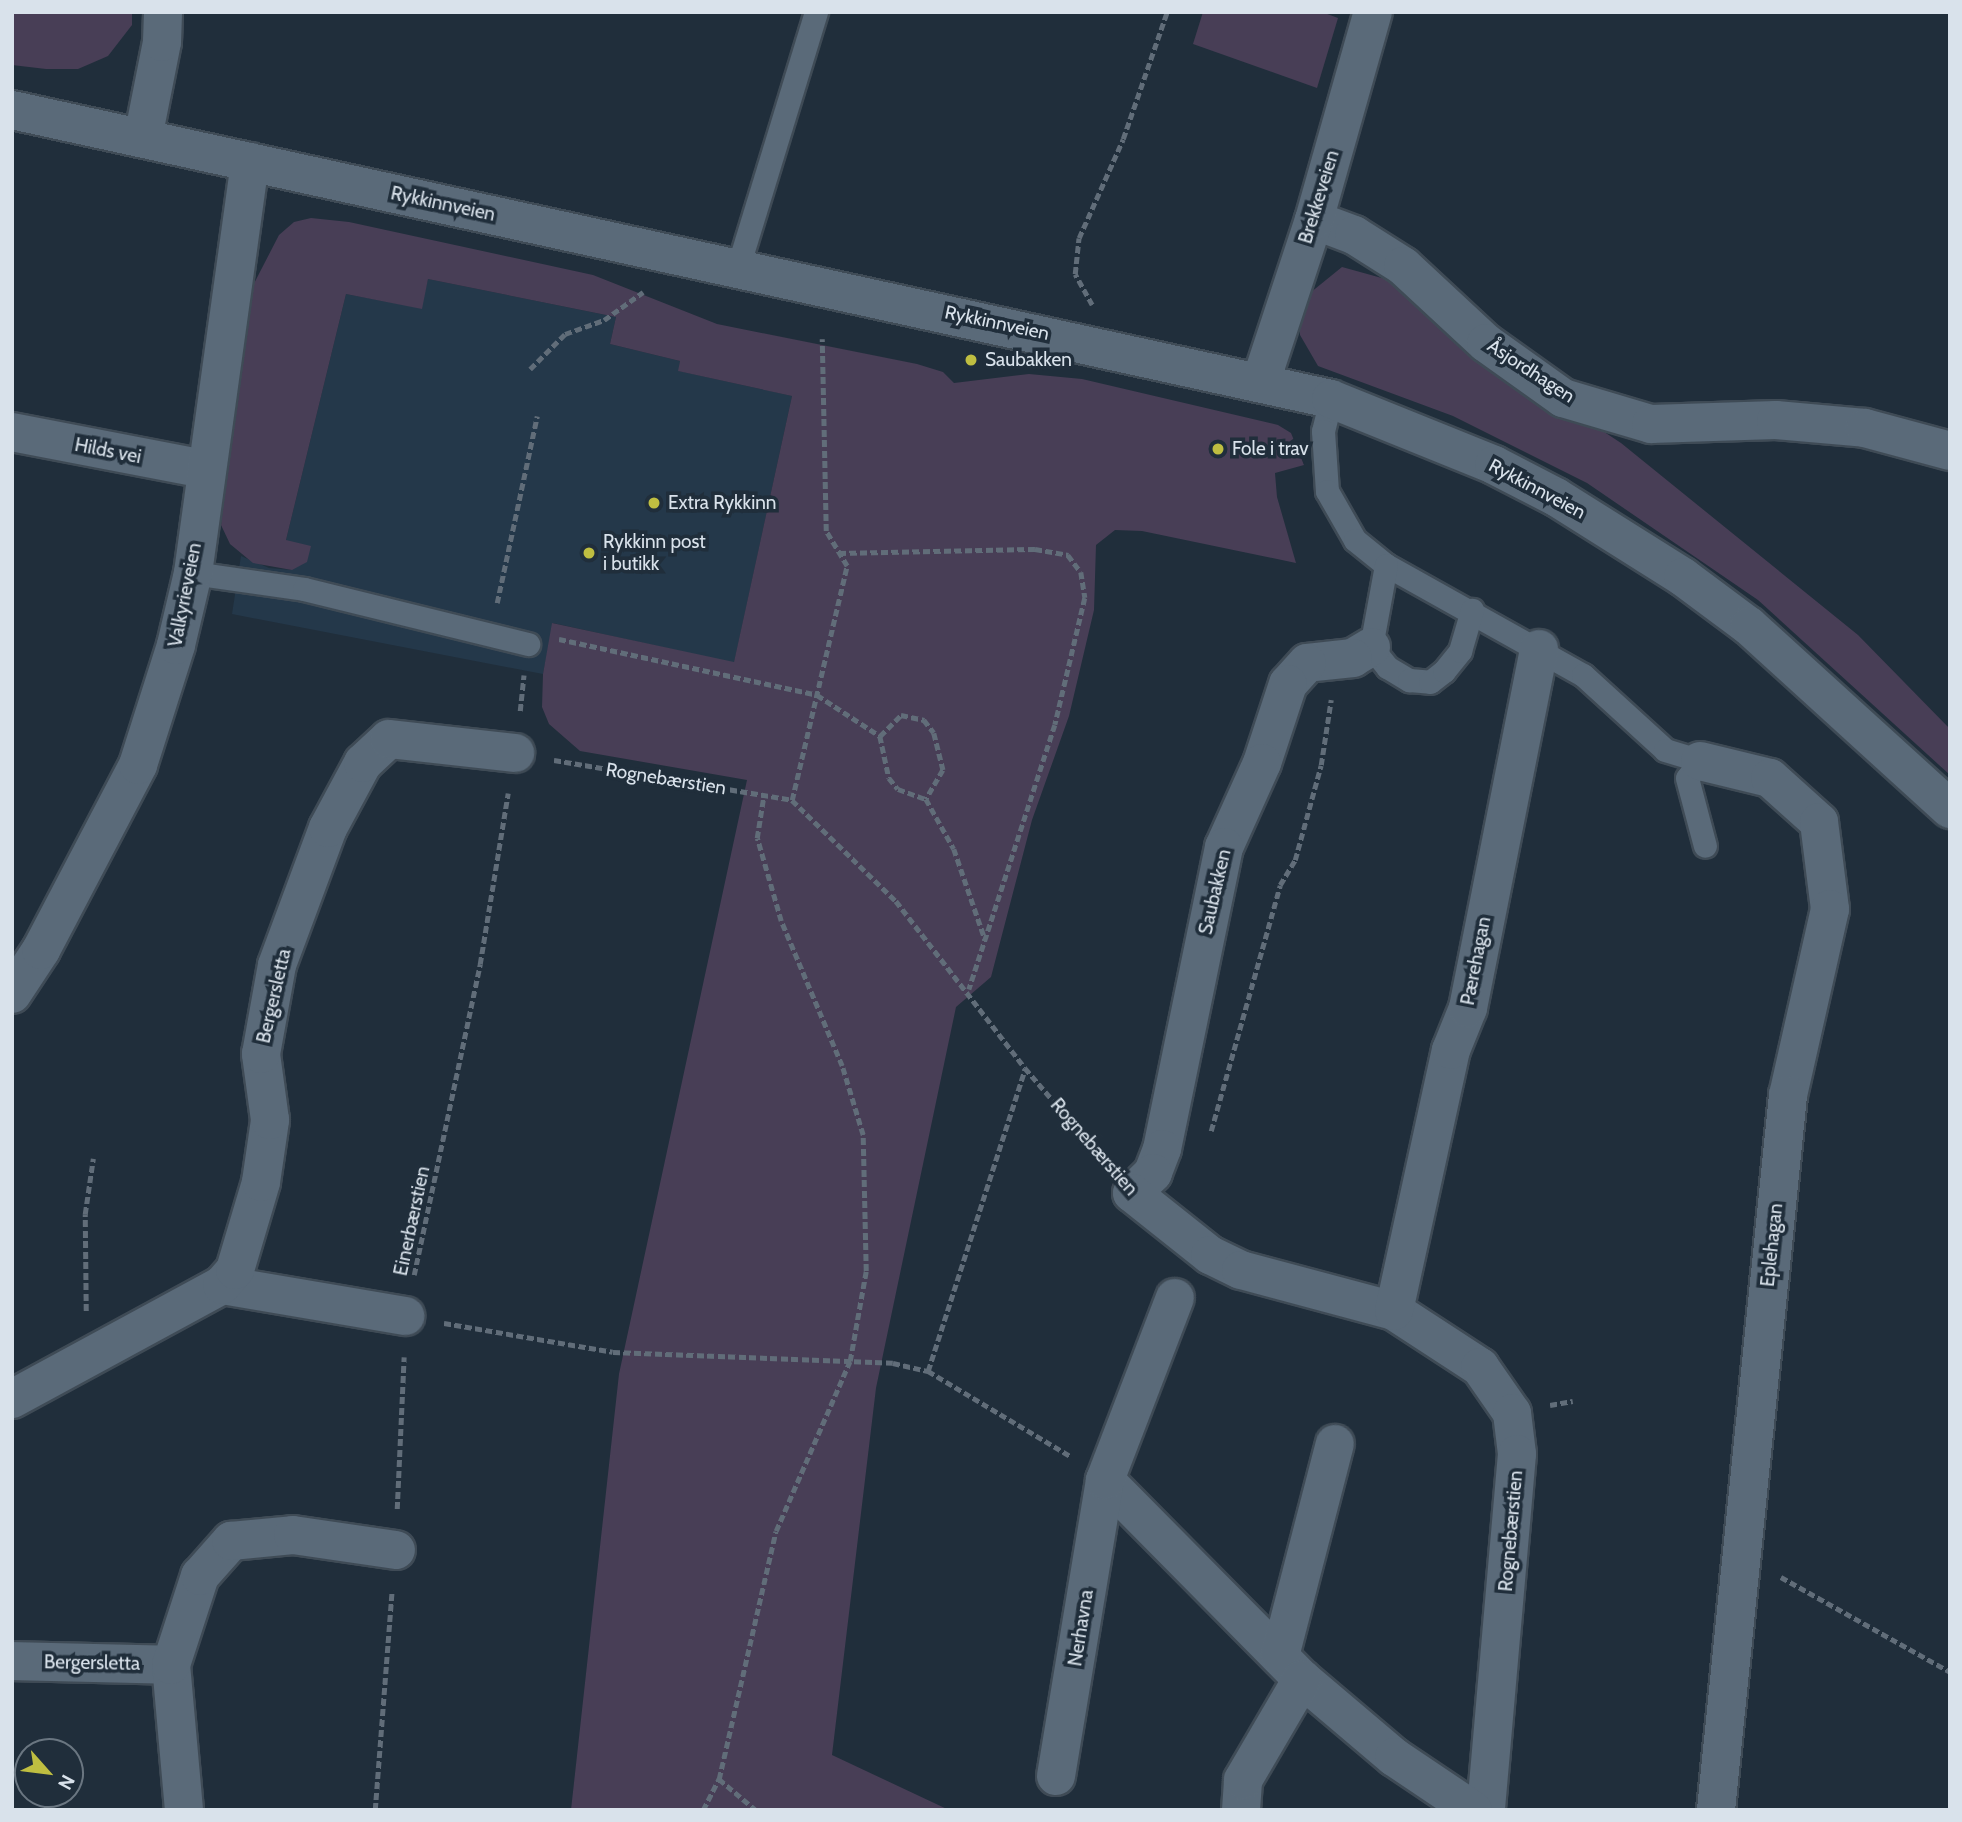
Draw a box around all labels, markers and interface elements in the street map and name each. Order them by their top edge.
street label: Brekkeveien [1294,148,1344,246]
street label: Rykkinnveien [389,182,497,226]
street label: Rykkinnveien [943,301,1051,345]
street label: Åsjordhagen [1483,334,1579,408]
place label: Saubakken [985,349,1072,371]
marker: Saubakken [963,352,979,368]
street label: Hilds vei [73,433,143,469]
place label: Fole i trav [1232,438,1309,460]
marker: Fole i trav [1210,441,1226,457]
street label: Rykkinnveien [1485,454,1589,524]
place label: Extra Rykkinn [668,492,776,514]
marker: Extra Rykkinn [646,495,662,511]
place label: Rykkinn post i butikk [603,531,706,575]
street label: Valkyrieveien [164,541,206,649]
marker: Rykkinn post i butikk [581,545,597,561]
street label: Rognebærstien [604,758,728,800]
street label: Saubakken [1194,847,1236,937]
street label: Pærehagan [1456,915,1496,1007]
street label: Bergersletta [252,947,296,1045]
street label: Rognebærstien [1046,1094,1142,1200]
street label: Einerbærstien [389,1164,435,1278]
street label: Eplehagan [1756,1202,1788,1288]
street label: Rognebærstien [1494,1470,1528,1592]
street label: Nerhavna [1064,1588,1098,1668]
street label: Bergersletta [44,1651,140,1675]
north arrow [14,1738,84,1808]
text: N [53,1771,80,1793]

